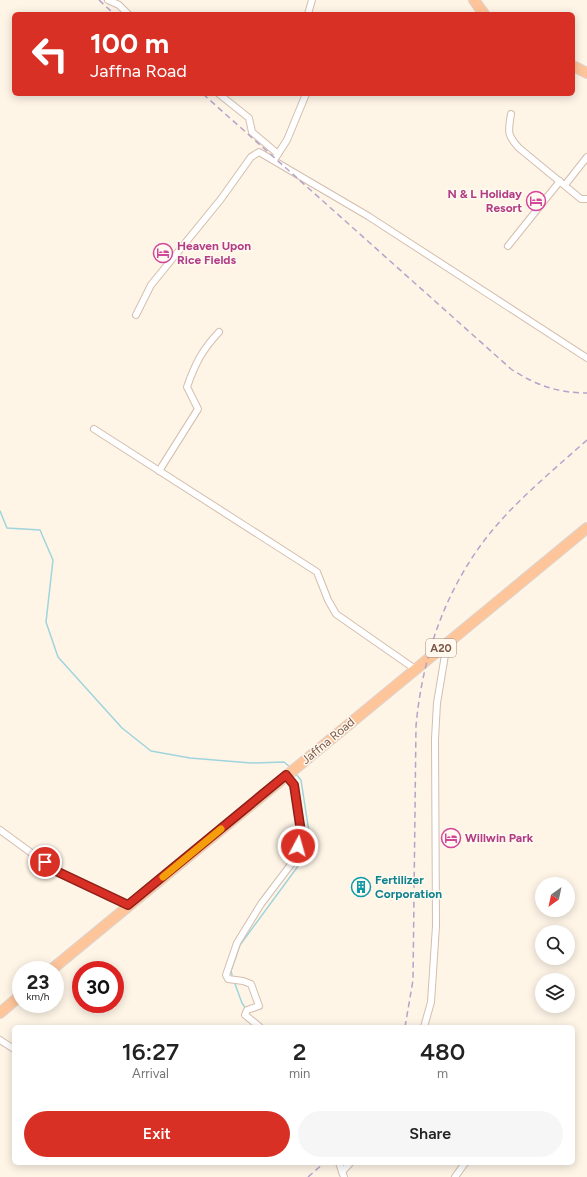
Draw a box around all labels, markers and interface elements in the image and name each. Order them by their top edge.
text: 100 m [90,26,169,60]
icon: left [24,28,76,80]
text: Jaffna Road [90,60,187,82]
place label: N & L Holiday Resort [448,187,522,215]
hotel icon: N & L Holiday Resort [525,190,547,212]
place label: Heaven Upon Rice Fields [177,239,251,267]
hotel icon: Heaven Upon Rice Fields [152,242,174,264]
road number: A20 [426,639,456,657]
street label: Jaffna Road [299,715,357,767]
position arrow [277,825,319,867]
hotel icon: Willwin Park [440,827,462,849]
place label: Willwin Park [465,831,534,845]
pin [28,845,62,879]
icon: arrive [34,851,56,873]
place label: Fertilizer Corporation [375,873,442,901]
building icon: Fertilizer Corporation [350,876,372,898]
north arrow [535,877,575,917]
map controls [535,877,575,1013]
button: search [535,925,575,965]
speed limit sign: 30 [72,961,124,1013]
text: 23 [27,970,49,994]
button: layers [535,973,575,1013]
text: km/h [27,990,49,1003]
text: 16:27 [122,1037,179,1066]
text: 2 [293,1037,306,1066]
text: 480 [420,1037,465,1066]
text: Arrival [132,1066,169,1081]
text: min [289,1066,310,1081]
text: m [437,1066,448,1081]
button: Exit [24,1111,290,1157]
button: Share [298,1111,563,1157]

